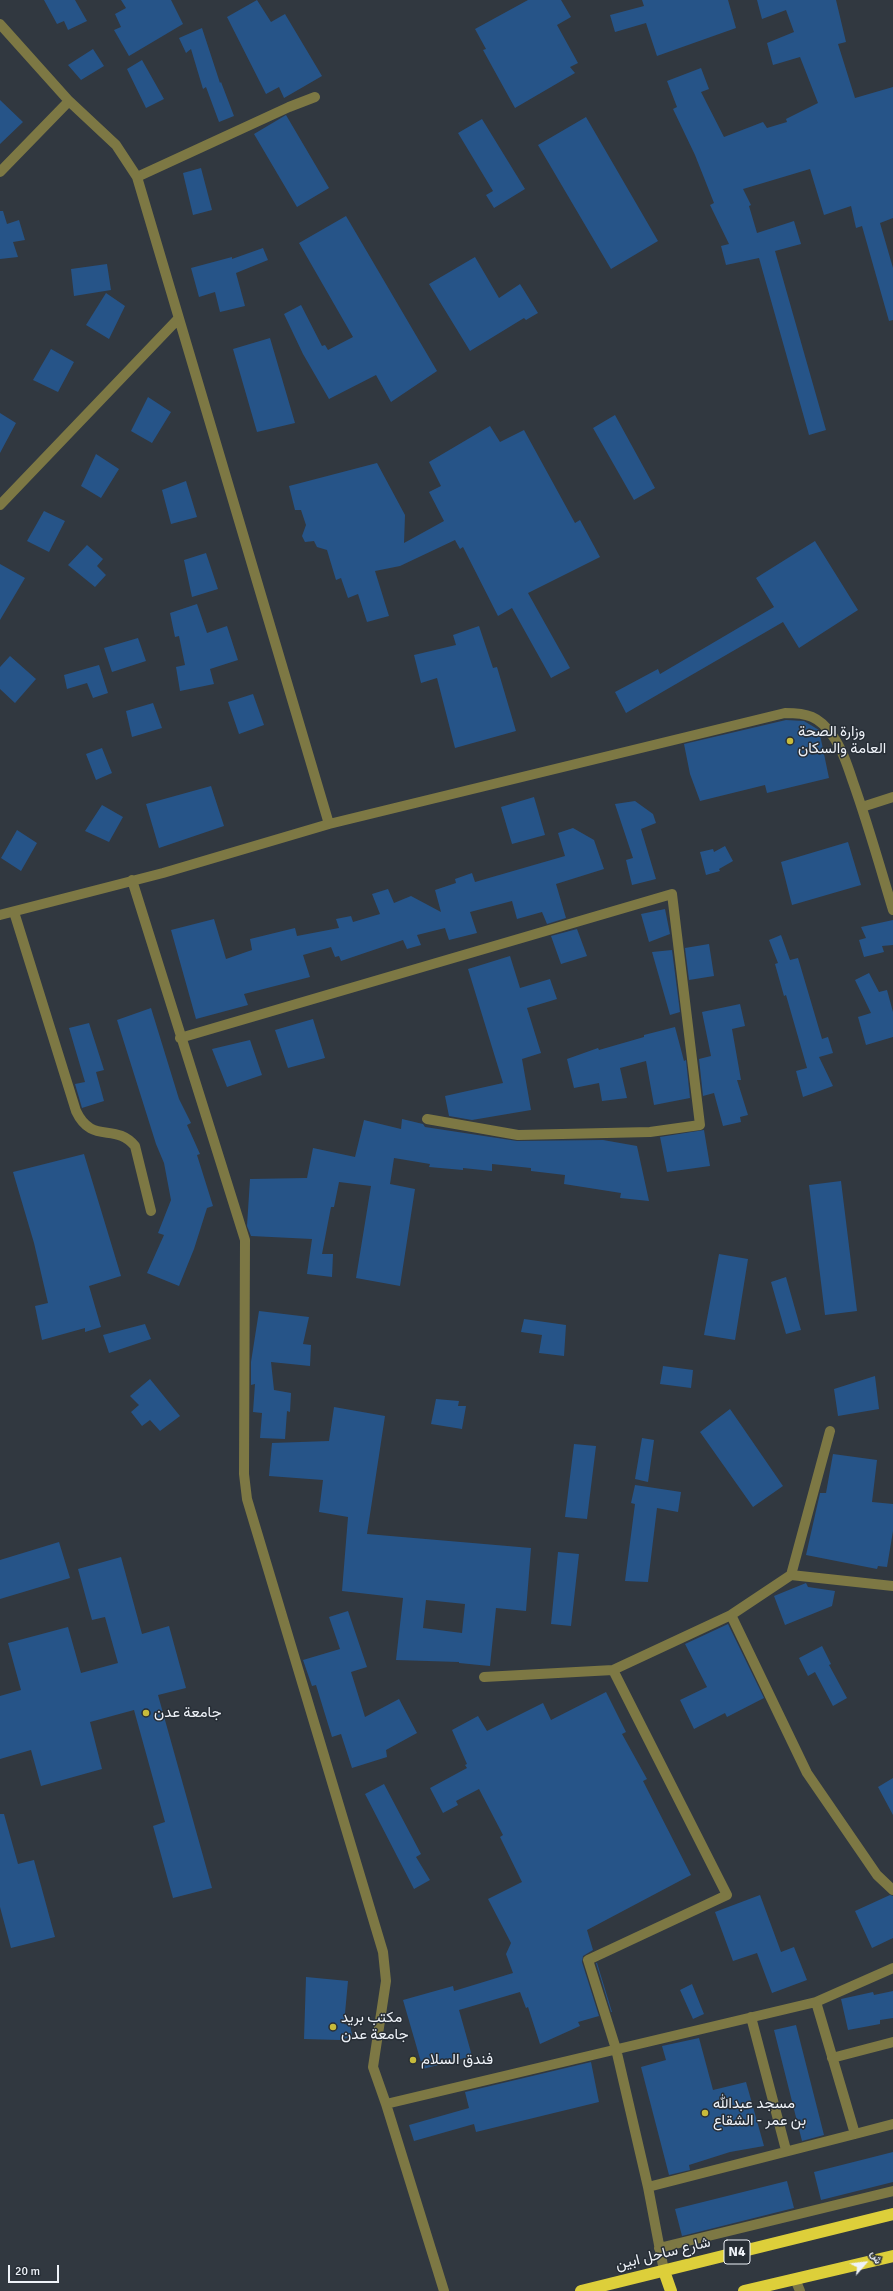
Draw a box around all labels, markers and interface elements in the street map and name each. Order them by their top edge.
place label: وزارة الصحة العامة والسكان [798,723,886,758]
marker: وزارة الصحة العامة والسكان [785,736,795,746]
place label: جامعة عدن [154,1704,222,1722]
marker: جامعة عدن [141,1708,151,1718]
place label: مكتب بريد جامعة عدن [341,2009,409,2044]
marker: مكتب بريد جامعة عدن [328,2022,338,2032]
place label: فندق السلام [421,2051,493,2069]
marker: فندق السلام [408,2055,418,2065]
place label: مسجد عبدالله بن عمر - الشقاع [713,2095,806,2130]
marker: مسجد عبدالله بن عمر - الشقاع [700,2108,710,2118]
street label: شارع ساحل ابين [614,2233,712,2275]
road number: N4 [724,2240,750,2264]
north arrow [845,2243,885,2283]
text: ش [867,2248,885,2266]
scale bar [10,2257,61,2283]
text: 20 m [15,2264,40,2279]

